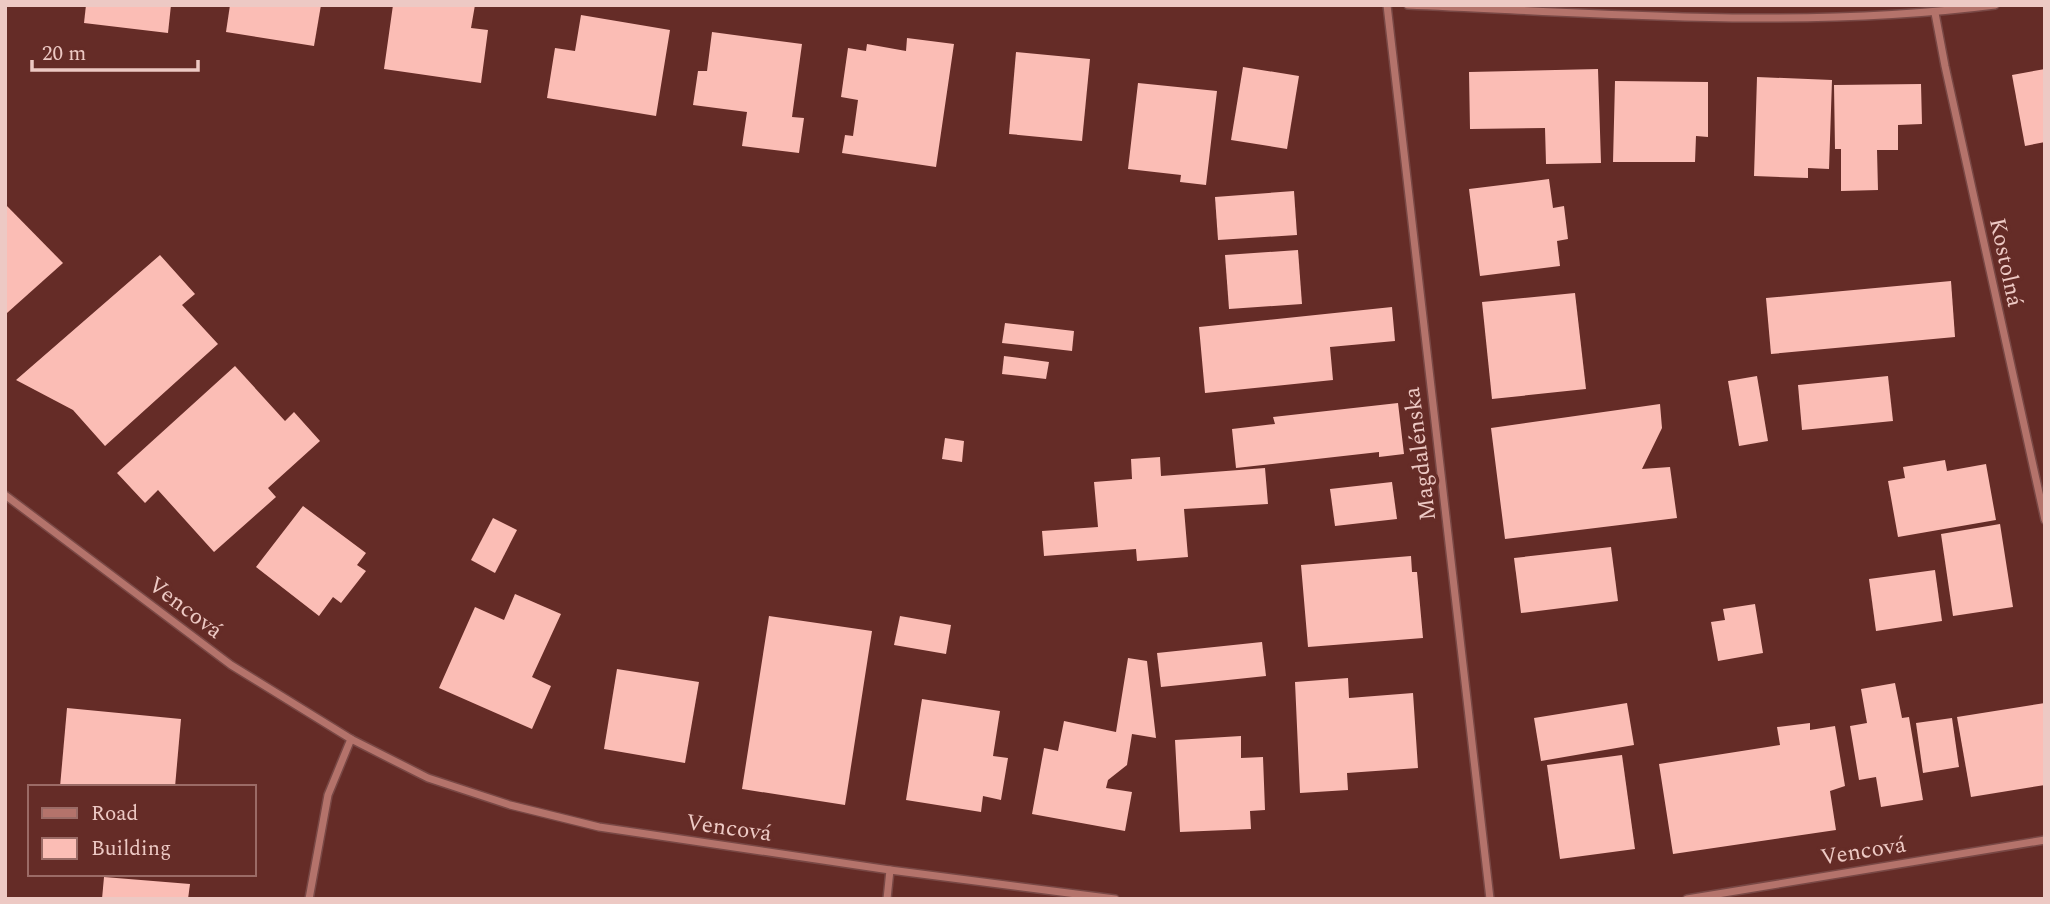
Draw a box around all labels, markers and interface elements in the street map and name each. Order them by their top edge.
scale bar [32,28,198,72]
text: 20 m [42,38,86,70]
street label: Kostolná [1979,215,2032,310]
street label: Magdalénska [1395,385,1446,523]
street label: Vencová [140,568,230,648]
legend [28,785,256,876]
text: Road [91,798,138,830]
street label: Vencová [684,805,774,852]
street label: Vencová [1818,827,1909,876]
text: Building [91,833,171,865]

